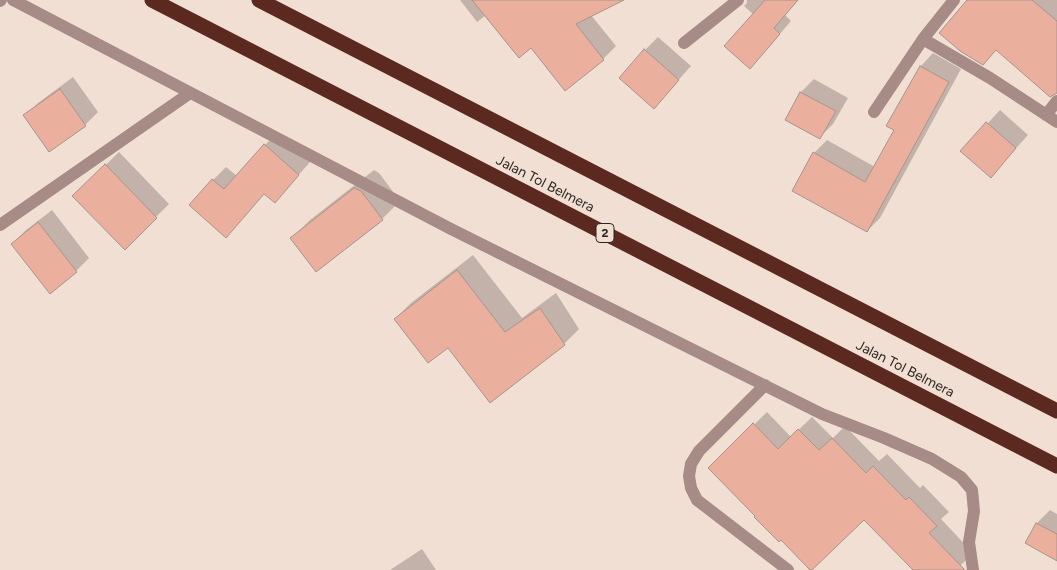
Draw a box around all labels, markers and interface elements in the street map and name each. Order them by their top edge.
street label: Jalan Tol Belmera [493,152,597,216]
road number: 2 [596,224,614,242]
street label: Jalan Tol Belmera [853,337,957,401]

